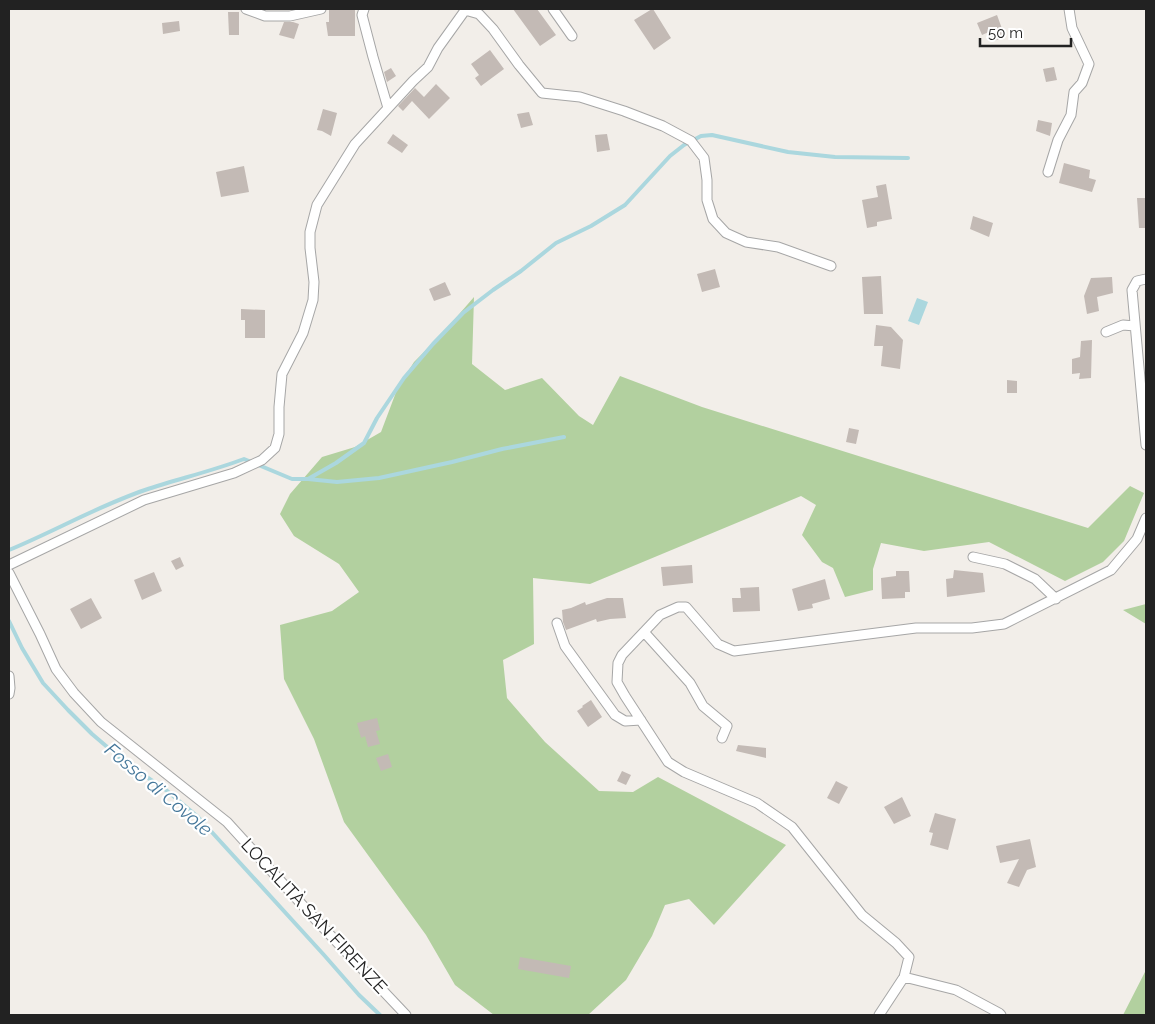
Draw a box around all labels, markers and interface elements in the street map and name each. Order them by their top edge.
scale bar [980,15,1071,47]
text: 50 m [988,24,1023,42]
water label: Fosso di Covole [101,738,217,840]
street label: LOCALITÀ SAN FIRENZE [237,833,392,997]

